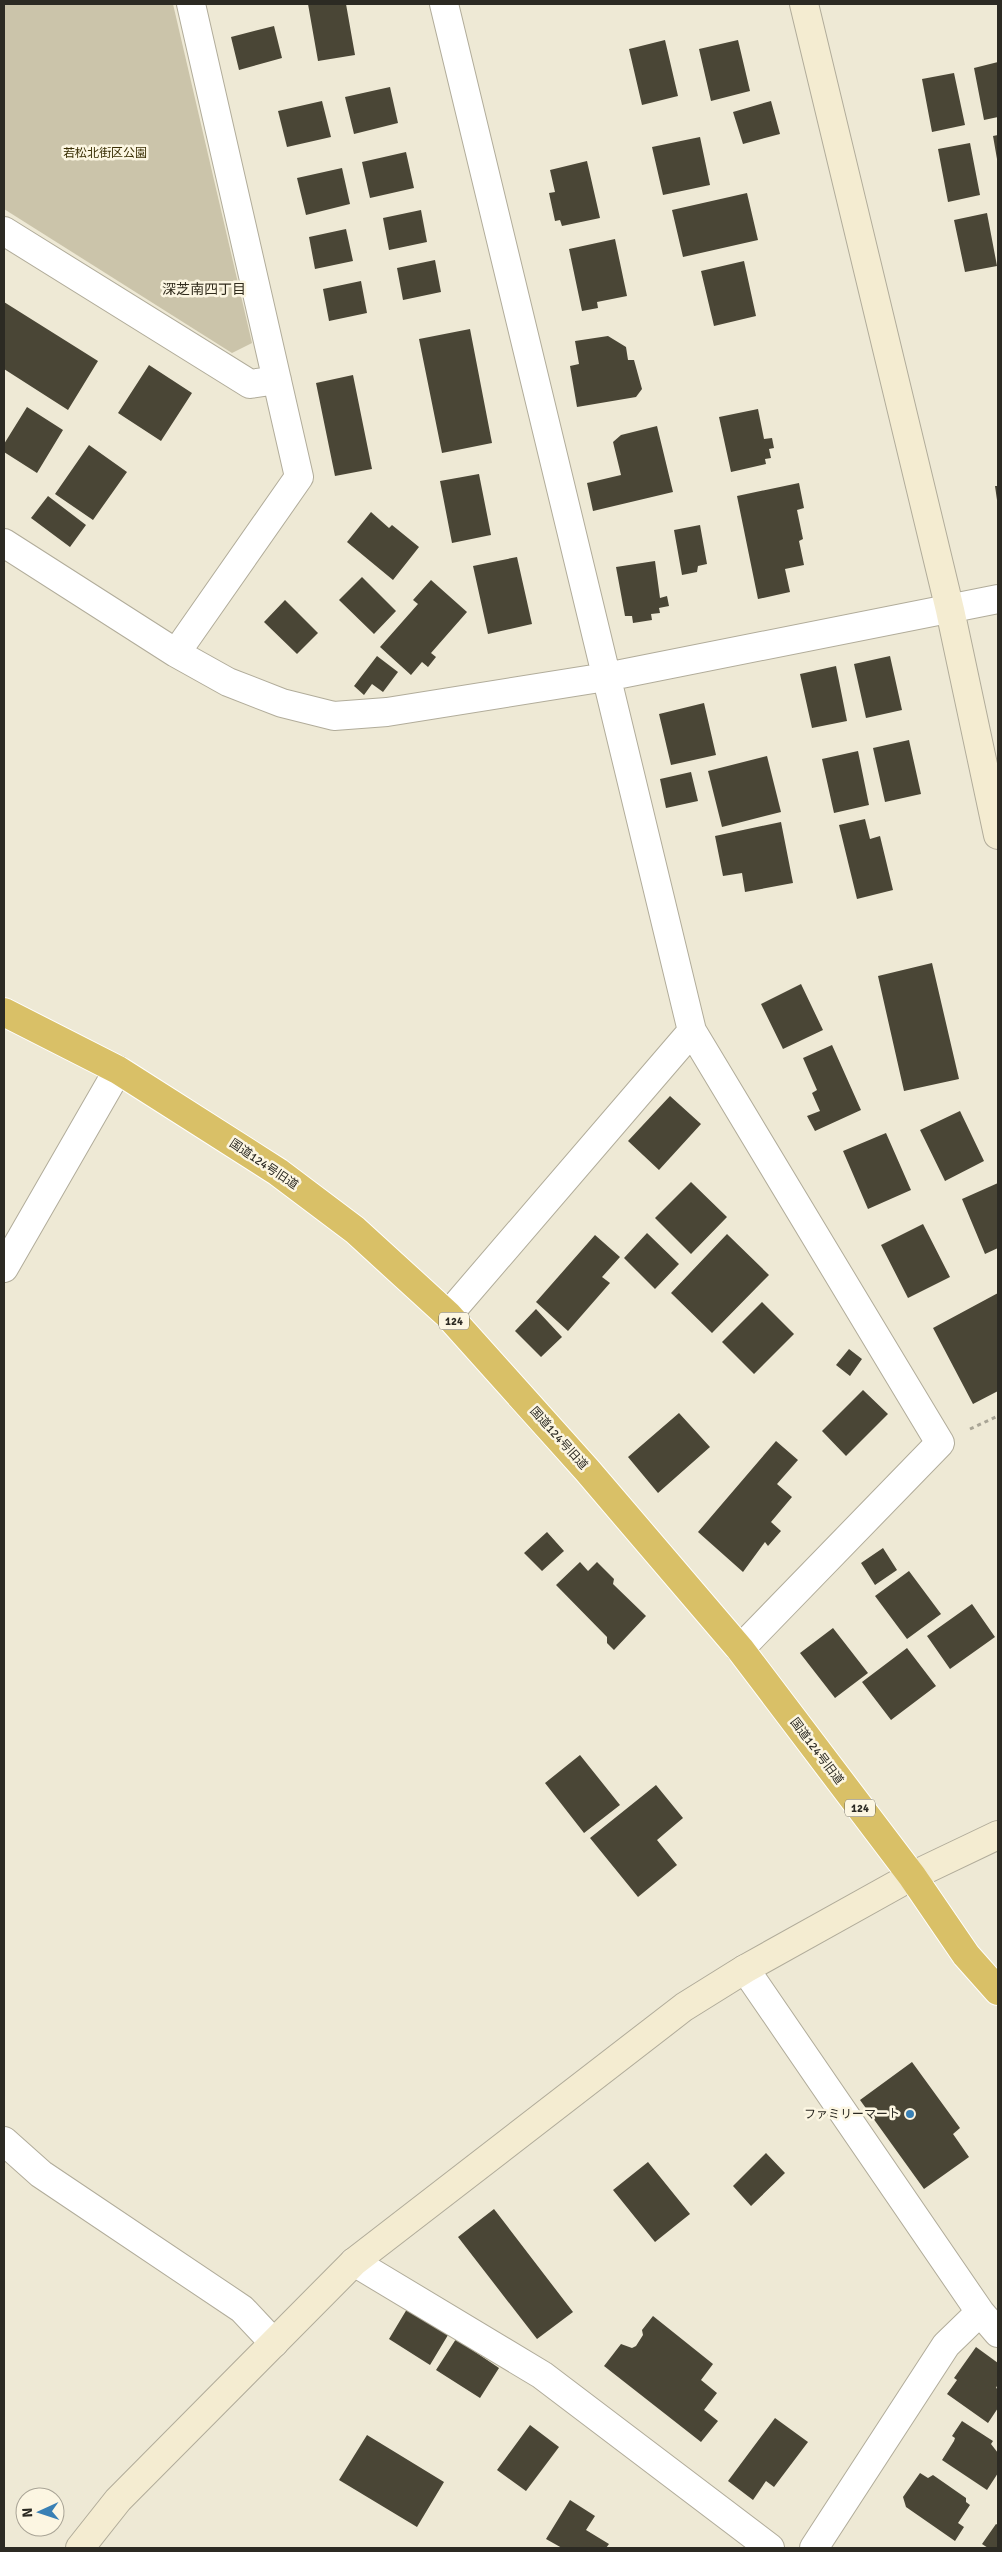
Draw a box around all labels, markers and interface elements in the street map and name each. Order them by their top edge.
park label: 若松北街区公園 [63,146,147,161]
district label: 深芝南四丁目 [162,281,246,298]
street label: 国道124号旧道 [227,1136,301,1193]
road number: 124 [439,1312,469,1330]
street label: 国道124号旧道 [526,1404,591,1473]
street label: 国道124号旧道 [787,1715,846,1788]
road number: 124 [845,1800,875,1816]
place label: ファミリーマート [804,2107,900,2122]
marker: ファミリーマート [904,2108,916,2120]
north arrow [15,2487,65,2537]
text: N [19,2507,36,2518]

